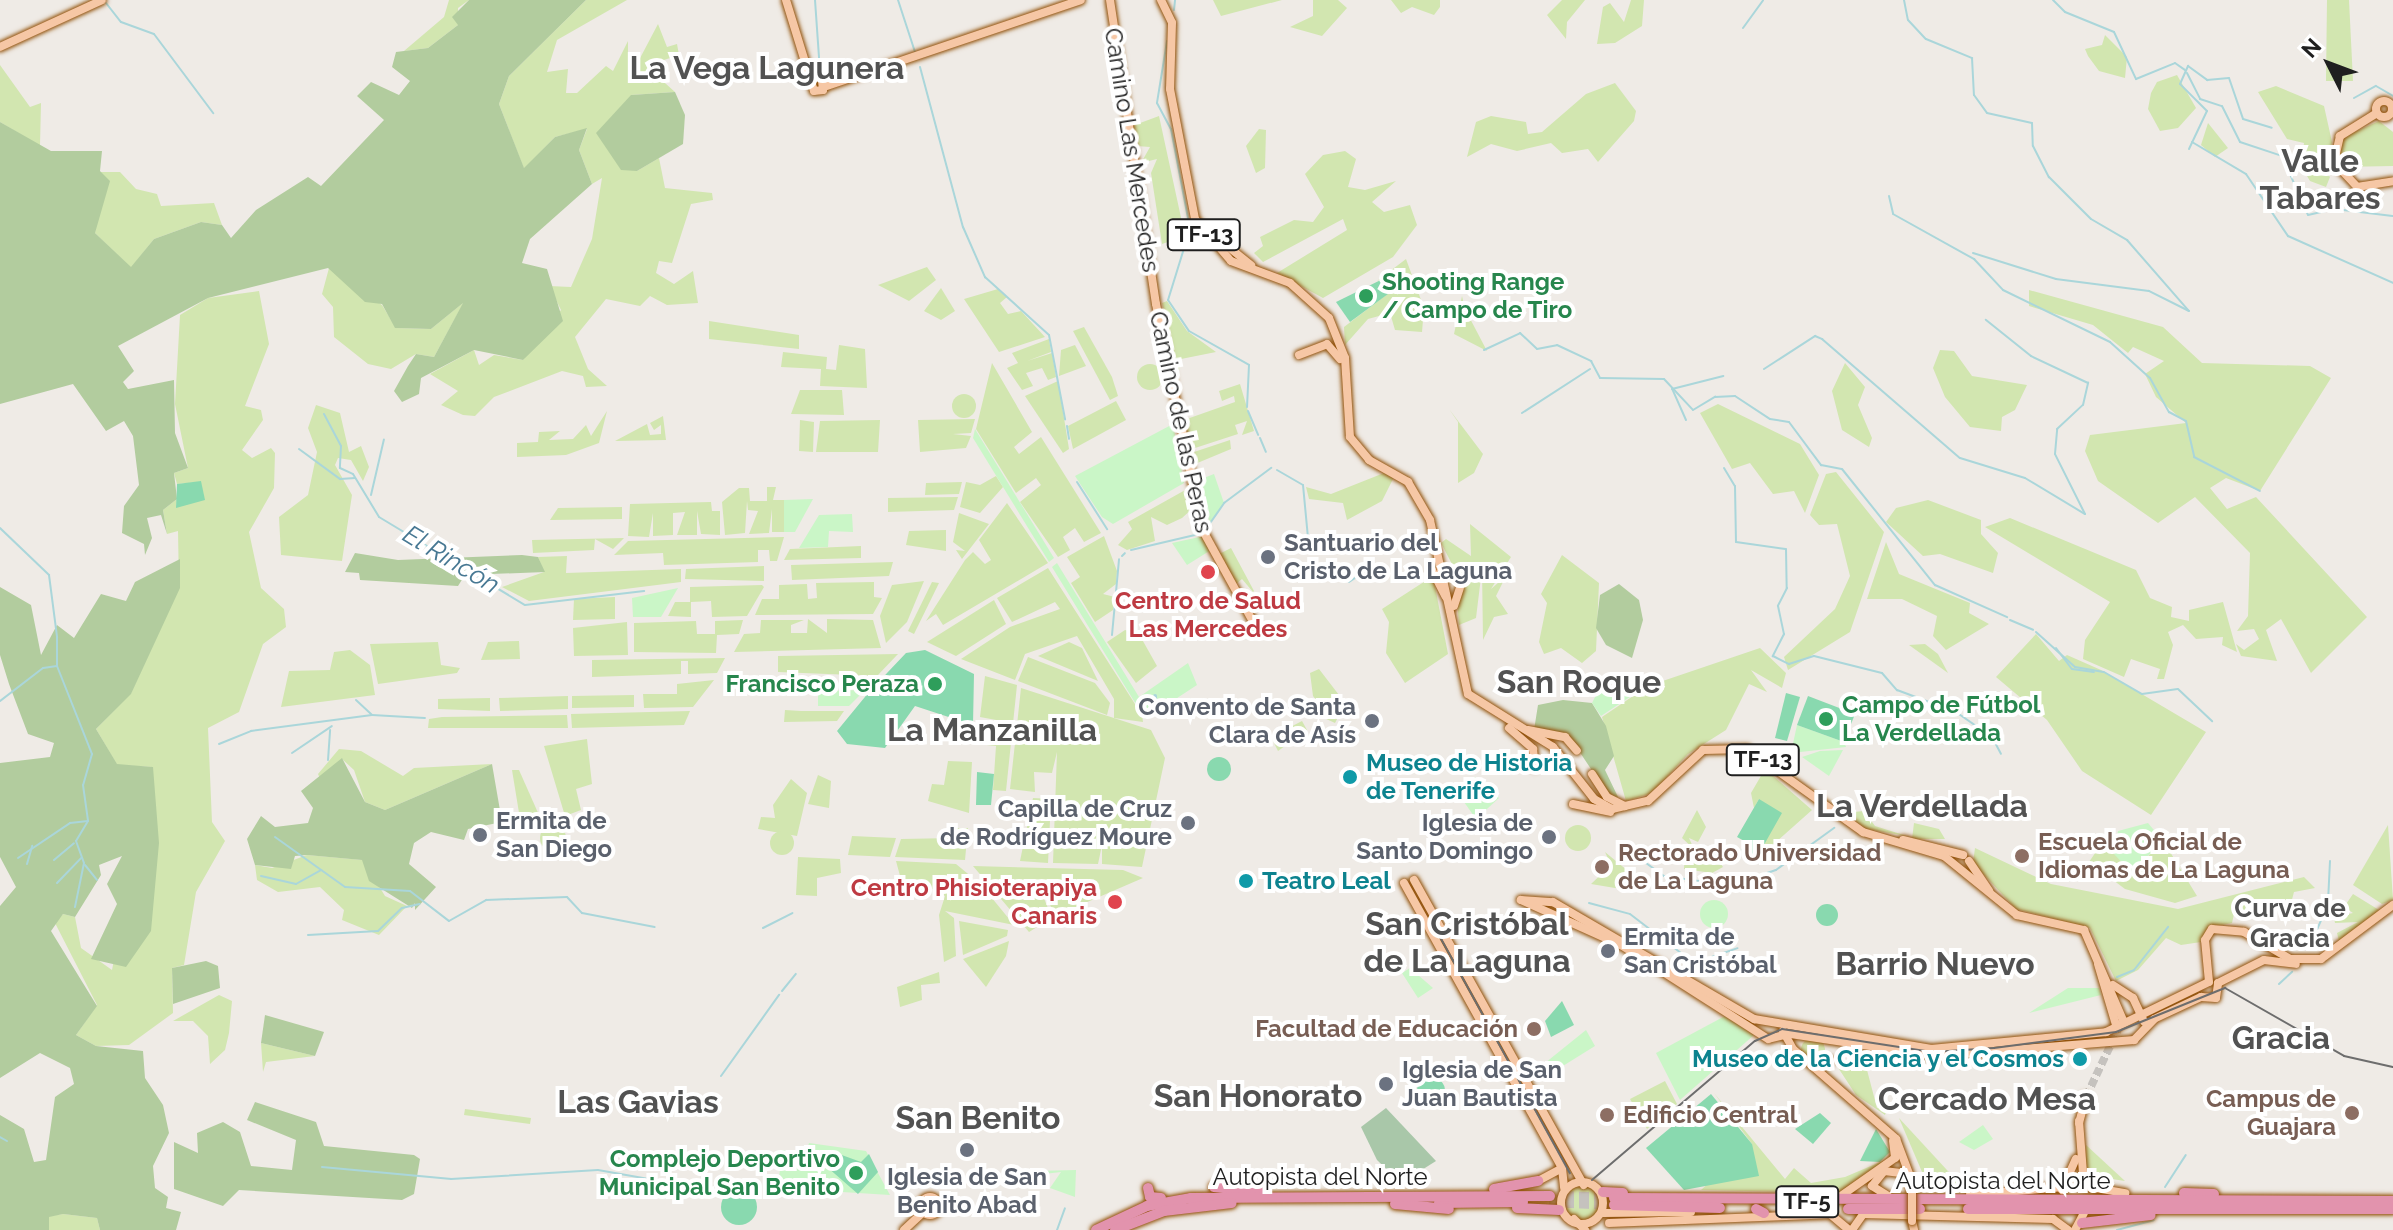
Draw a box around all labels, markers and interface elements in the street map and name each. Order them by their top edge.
north arrow [2289,24,2369,104]
street label: Camino Las Mercedes [1098,26,1166,274]
text: N [2296,33,2326,63]
district label: La Vega Lagunera [629,49,905,87]
district label: Valle Tabares [2259,143,2381,218]
road number: TF-13 [1166,217,1242,253]
place label: Shooting Range / Campo de Tiro [1382,268,1573,324]
marker: Shooting Range / Campo de Tiro [1357,287,1375,305]
street label: Camino de las Peras [1143,309,1219,535]
water label: El Rincón [397,519,505,601]
place label: Santuario del Cristo de La Laguna [1284,529,1512,585]
marker: Santuario del Cristo de La Laguna [1259,548,1277,566]
marker: Centro de Salud Las Mercedes [1197,561,1219,583]
place label: Centro de Salud Las Mercedes [1115,587,1301,643]
district label: San Roque [1497,663,1661,701]
place label: Francisco Peraza [725,670,919,698]
marker: Francisco Peraza [926,675,944,693]
place label: Campo de Fútbol La Verdellada [1842,691,2040,747]
place label: Convento de Santa Clara de Asís [1138,693,1356,749]
marker: Campo de Fútbol La Verdellada [1817,710,1835,728]
district label: La Manzanilla [887,711,1097,749]
marker: Convento de Santa Clara de Asís [1363,712,1381,730]
road number: TF-13 [1725,742,1801,778]
place label: Museo de Historia de Tenerife [1366,749,1572,805]
marker: Museo de Historia de Tenerife [1341,768,1359,786]
district label: La Verdellada [1815,787,2029,825]
place label: Capilla de Cruz de Rodríguez Moure [940,795,1172,851]
place label: Ermita de San Diego [496,807,612,863]
place label: Iglesia de Santo Domingo [1356,809,1533,865]
marker: Capilla de Cruz de Rodríguez Moure [1179,814,1197,832]
marker: Ermita de San Diego [471,826,489,844]
marker: Iglesia de Santo Domingo [1540,828,1558,846]
place label: Escuela Oficial de Idiomas de La Laguna [2038,828,2290,884]
place label: Rectorado Universidad de La Laguna [1618,839,1881,895]
marker: Escuela Oficial de Idiomas de La Laguna [2013,847,2031,865]
marker: Rectorado Universidad de La Laguna [1593,858,1611,876]
place label: Teatro Leal [1262,867,1391,895]
marker: Teatro Leal [1237,872,1255,890]
place label: Centro Phisioterapiya Canaris [851,874,1097,930]
marker: Centro Phisioterapiya Canaris [1104,891,1126,913]
district label: Curva de Gracia [2234,893,2346,954]
district label: San Cristóbal de La Laguna [1363,906,1571,981]
place label: Ermita de San Cristóbal [1624,923,1777,979]
marker: Ermita de San Cristóbal [1599,942,1617,960]
district label: Barrio Nuevo [1835,945,2035,983]
place label: Facultad de Educación [1255,1015,1518,1043]
district label: Gracia [2232,1019,2330,1057]
marker: Facultad de Educación [1525,1020,1543,1038]
place label: Museo de la Ciencia y el Cosmos [1690,1045,2064,1073]
marker: Museo de la Ciencia y el Cosmos [2071,1050,2089,1068]
place label: Iglesia de San Juan Bautista [1402,1056,1562,1112]
marker: Iglesia de San Juan Bautista [1377,1075,1395,1093]
district label: San Honorato [1154,1077,1362,1115]
district label: Cercado Mesa [1878,1080,2096,1118]
district label: Las Gavias [557,1083,719,1121]
place label: Campus de Guajara [2206,1085,2336,1141]
district label: San Benito [896,1099,1060,1137]
place label: Edificio Central [1623,1101,1797,1129]
marker: Campus de Guajara [2343,1104,2361,1122]
marker: Edificio Central [1598,1106,1616,1124]
marker: Iglesia de San Benito Abad [958,1141,976,1159]
place label: Complejo Deportivo Municipal San Benito [598,1145,840,1201]
place label: Iglesia de San Benito Abad [887,1163,1047,1219]
street label: Autopista del Norte [1212,1163,1428,1191]
marker: Complejo Deportivo Municipal San Benito [847,1164,865,1182]
street label: Autopista del Norte [1895,1167,2111,1195]
road number: TF-5 [1775,1184,1839,1220]

